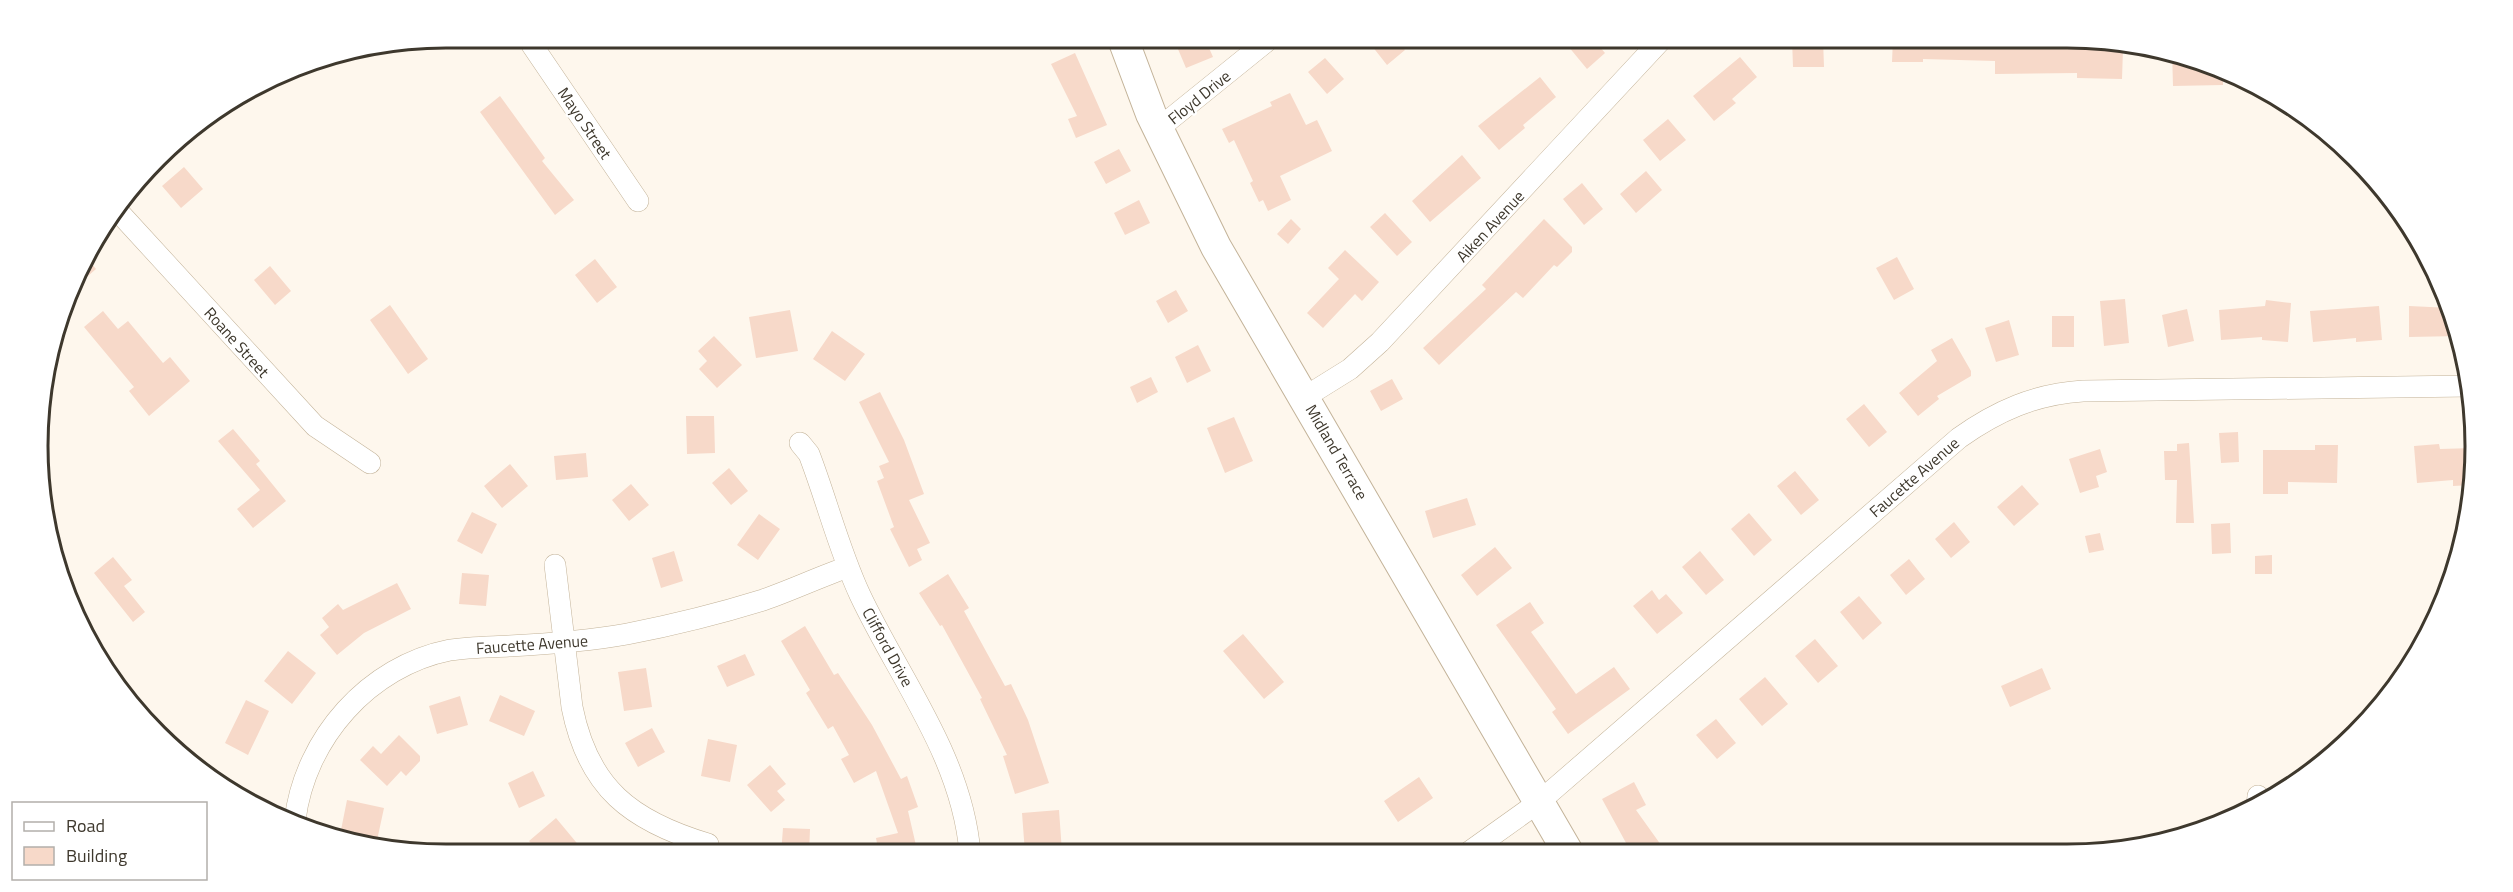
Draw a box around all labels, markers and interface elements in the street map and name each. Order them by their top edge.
street label: Floyd Drive [1162,64,1236,130]
street label: Mayo Street [552,82,618,164]
street label: Aiken Avenue [1450,185,1530,267]
street label: Roane Street [199,301,275,383]
street label: Midland Terrace [1300,400,1374,504]
street label: Faucette Avenue [1864,431,1964,523]
street label: Clifford Drive [856,603,920,691]
street label: Faucette Avenue [475,628,589,660]
legend [12,802,207,880]
text: Road [66,812,105,839]
text: Building [66,842,127,869]

